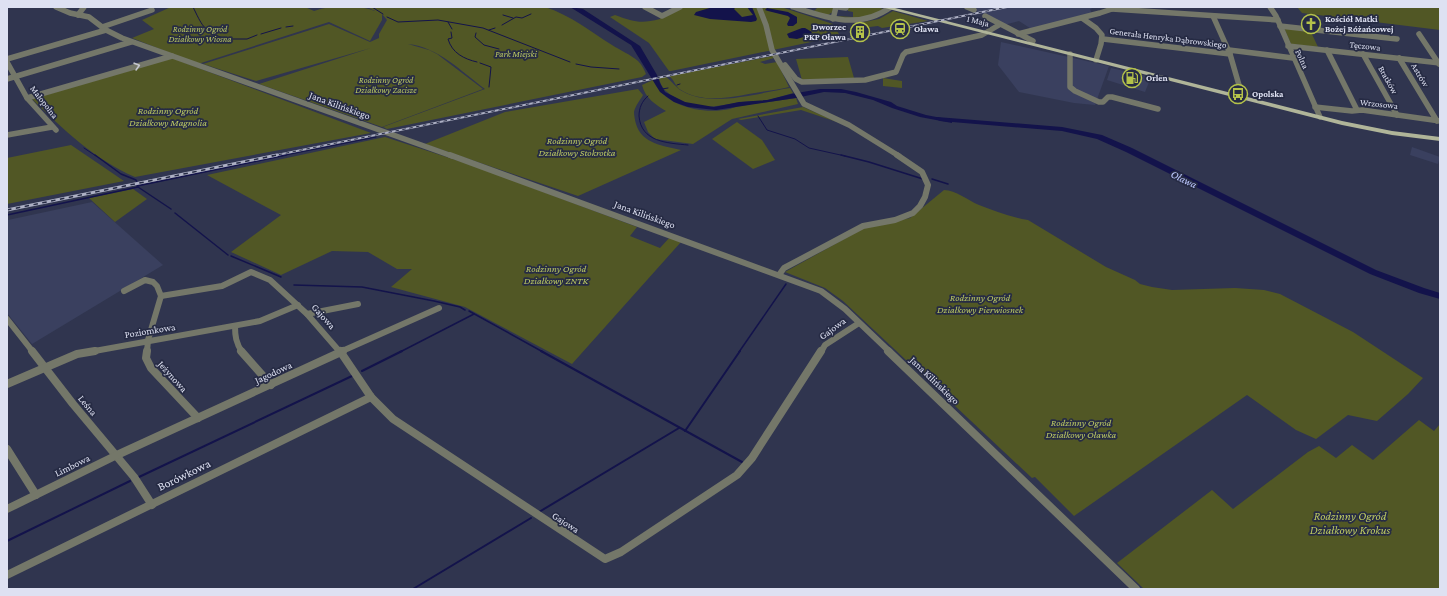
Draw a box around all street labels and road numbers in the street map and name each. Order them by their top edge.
street label: 1 Maja [966,13,990,30]
street label: Generała Henryka Dąbrowskiego [1109,26,1228,50]
street label: Tęczowa [1349,39,1381,53]
street label: Polna [1293,48,1311,70]
street label: Astrów [1409,61,1431,89]
street label: Bratków [1376,64,1400,96]
street label: Małopolna [28,84,60,120]
street label: Jana Kilińskiego [307,89,372,122]
street label: Wrzosowa [1359,97,1399,111]
street label: Jana Kilińskiego [612,198,677,231]
street label: Gajowa [309,301,338,332]
street label: Gajowa [817,315,849,343]
street label: Poziomkowa [124,321,177,340]
street label: Jana Kilińskiego [907,354,961,407]
street label: Jeżynowa [155,358,190,395]
street label: Jagodowa [252,359,294,386]
street label: Leśna [76,393,100,418]
street label: Limbowa [53,452,92,479]
street label: Borówkowa [155,456,213,494]
street label: Gajowa [550,510,582,536]

